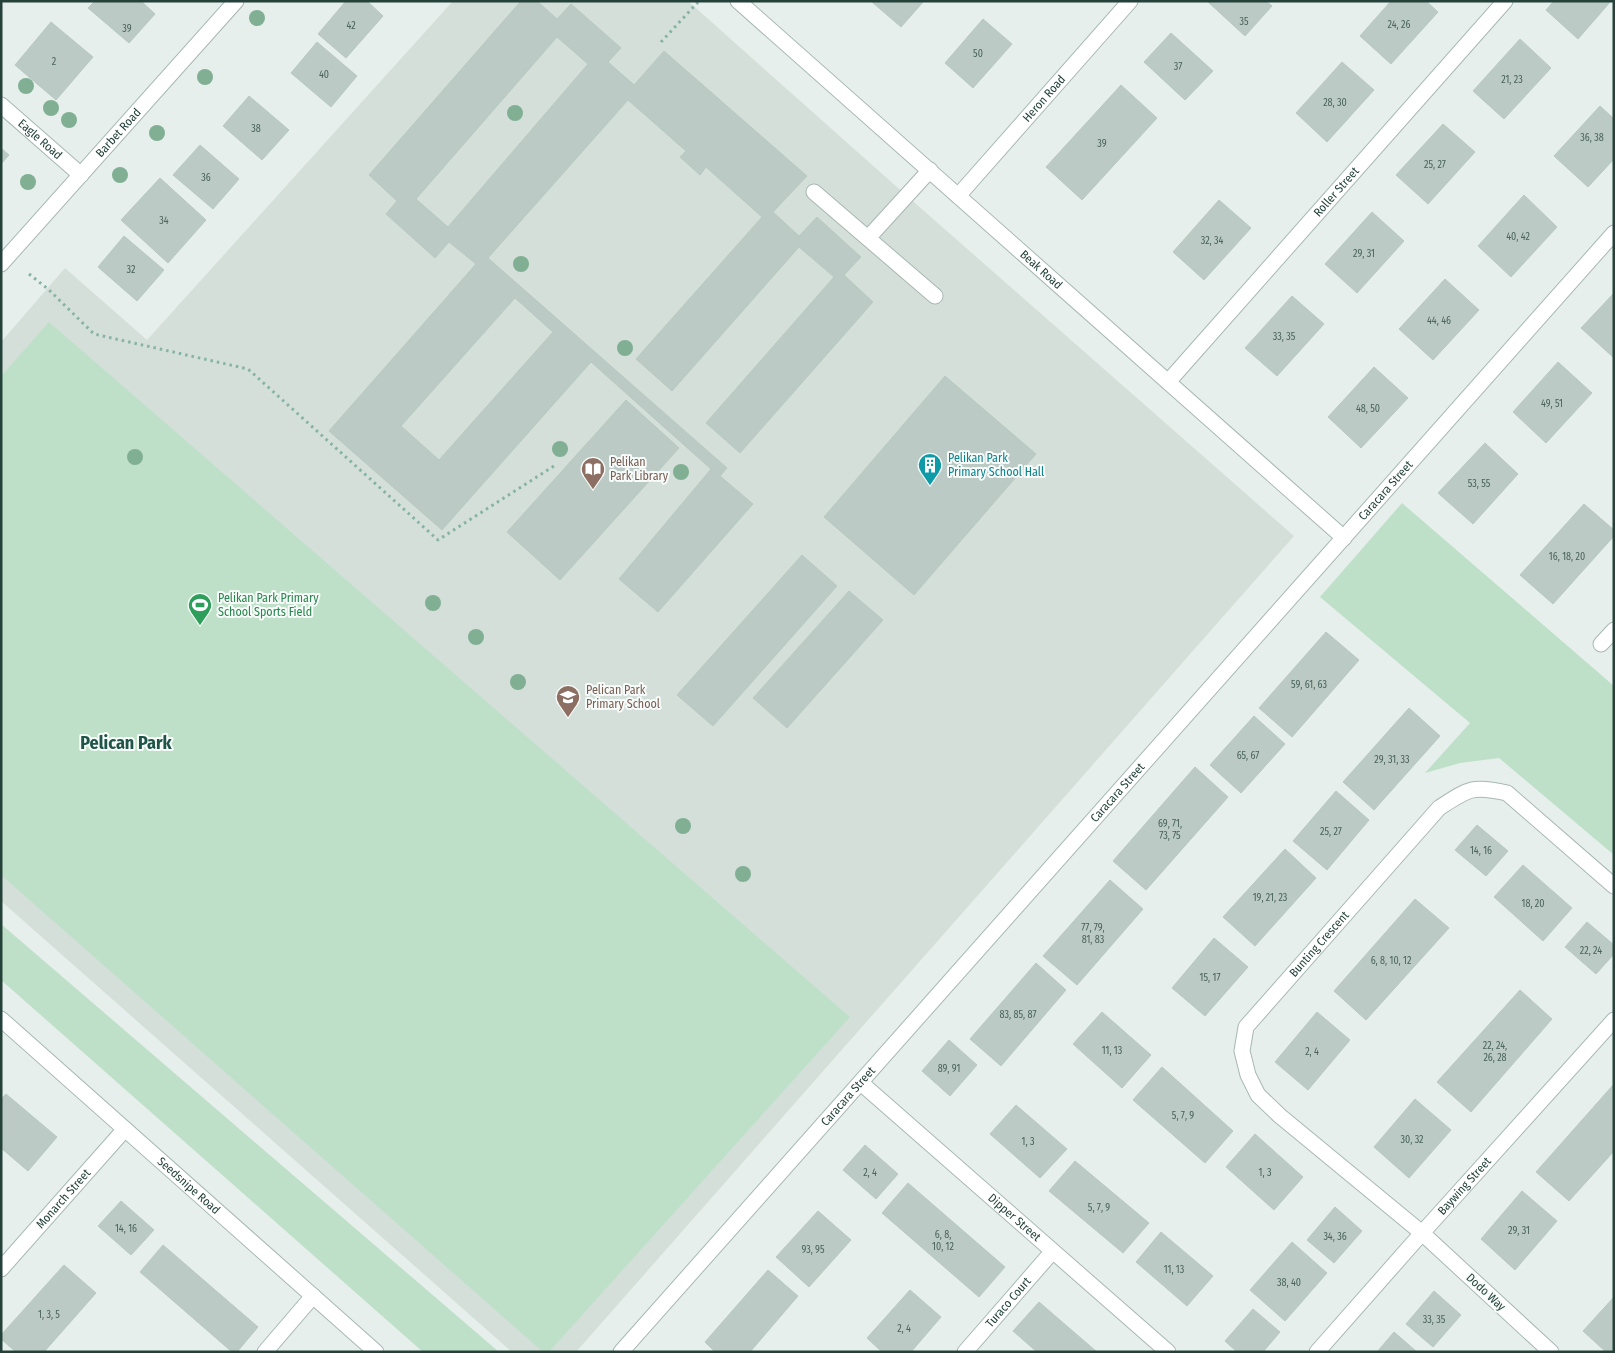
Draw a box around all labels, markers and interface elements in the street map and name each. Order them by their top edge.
house number: 35 [1239,16,1249,28]
house number: 24, 26 [1388,19,1410,31]
house number: 42 [346,20,356,32]
house number: 39 [122,23,132,35]
house number: 50 [973,48,983,60]
house number: 2 [52,56,57,68]
house number: 37 [1174,61,1182,73]
house number: 40 [319,69,329,81]
street label: Heron Road [1020,72,1068,125]
house number: 21, 23 [1501,74,1523,86]
house number: 28, 30 [1323,97,1347,109]
street label: Barbet Road [93,105,144,160]
street label: Eagle Road [15,116,65,162]
house number: 38 [251,123,261,135]
house number: 36, 38 [1580,132,1604,144]
house number: 39 [1097,138,1107,150]
house number: 25, 27 [1424,159,1446,171]
street label: Roller Street [1311,164,1362,219]
house number: 36 [201,172,211,184]
house number: 34 [159,215,169,227]
house number: 40, 42 [1506,231,1530,243]
house number: 32, 34 [1201,235,1223,247]
street label: Beak Road [1017,247,1065,292]
house number: 29, 31 [1353,248,1375,260]
house number: 32 [127,264,136,276]
house number: 44, 46 [1427,315,1451,327]
house number: 33, 35 [1273,331,1296,343]
house number: 49, 51 [1541,398,1563,410]
house number: 48, 50 [1356,403,1380,415]
place label: Pelikan Park Primary School Hall [948,451,1044,479]
building icon: Pelikan Park Primary School Hall [917,452,943,486]
place label: Pelikan Park Library [610,455,669,483]
library icon: Pelikan Park Library [580,456,606,490]
street label: Caracara Street [1356,458,1416,523]
house number: 53, 55 [1468,478,1491,490]
house number: 16, 18, 20 [1549,551,1585,563]
place label: Pelikan Park Primary School Sports Field [218,591,319,619]
sports icon: Pelikan Park Primary School Sports Field [187,592,213,626]
house number: 59, 61, 63 [1291,679,1327,691]
place label: Pelican Park Primary School [586,683,660,711]
school or university icon: Pelican Park Primary School [555,684,581,718]
district label: Pelican Park [80,732,173,754]
house number: 65, 67 [1237,750,1259,762]
house number: 29, 31, 33 [1374,754,1410,766]
street label: Caracara Street [1087,760,1148,825]
house number: 69, 71, 73, 75 [1158,818,1182,842]
house number: 25, 27 [1320,826,1342,838]
house number: 14, 16 [1470,845,1492,857]
house number: 19, 21, 23 [1253,892,1288,904]
house number: 18, 20 [1522,898,1544,910]
street label: Bunting Crescent [1286,908,1352,980]
house number: 77, 79, 81, 83 [1081,922,1105,946]
house number: 22, 24 [1580,945,1602,957]
house number: 6, 8, 10, 12 [1371,955,1412,967]
house number: 15, 17 [1200,972,1220,984]
house number: 83, 85, 87 [1000,1009,1036,1021]
house number: 22, 24, 26, 28 [1483,1040,1507,1064]
house number: 11, 13 [1102,1045,1123,1057]
house number: 2, 4 [1305,1046,1319,1058]
house number: 89, 91 [938,1063,960,1075]
street label: Caracara Street [818,1064,878,1129]
house number: 5, 7, 9 [1172,1110,1194,1122]
house number: 30, 32 [1401,1134,1424,1146]
house number: 1, 3 [1022,1136,1035,1148]
street label: Seedsnipe Road [155,1154,223,1217]
street label: Baywing Street [1435,1154,1494,1218]
street label: Monarch Street [33,1166,93,1231]
house number: 2, 4 [863,1167,877,1179]
house number: 1, 3 [1259,1167,1272,1179]
street label: Dipper Street [985,1191,1044,1244]
house number: 5, 7, 9 [1088,1202,1110,1214]
house number: 14, 16 [115,1223,137,1235]
house number: 29, 31 [1508,1225,1530,1237]
house number: 6, 8, 10, 12 [932,1229,955,1253]
house number: 34, 36 [1323,1231,1347,1243]
house number: 93, 95 [801,1244,825,1256]
house number: 11, 13 [1164,1264,1185,1276]
street label: Dodo Way [1463,1270,1509,1314]
street label: Turaco Court [983,1274,1034,1330]
house number: 38, 40 [1277,1277,1301,1289]
house number: 1, 3, 5 [38,1309,60,1321]
house number: 33, 35 [1423,1314,1446,1326]
house number: 2, 4 [897,1323,911,1335]

